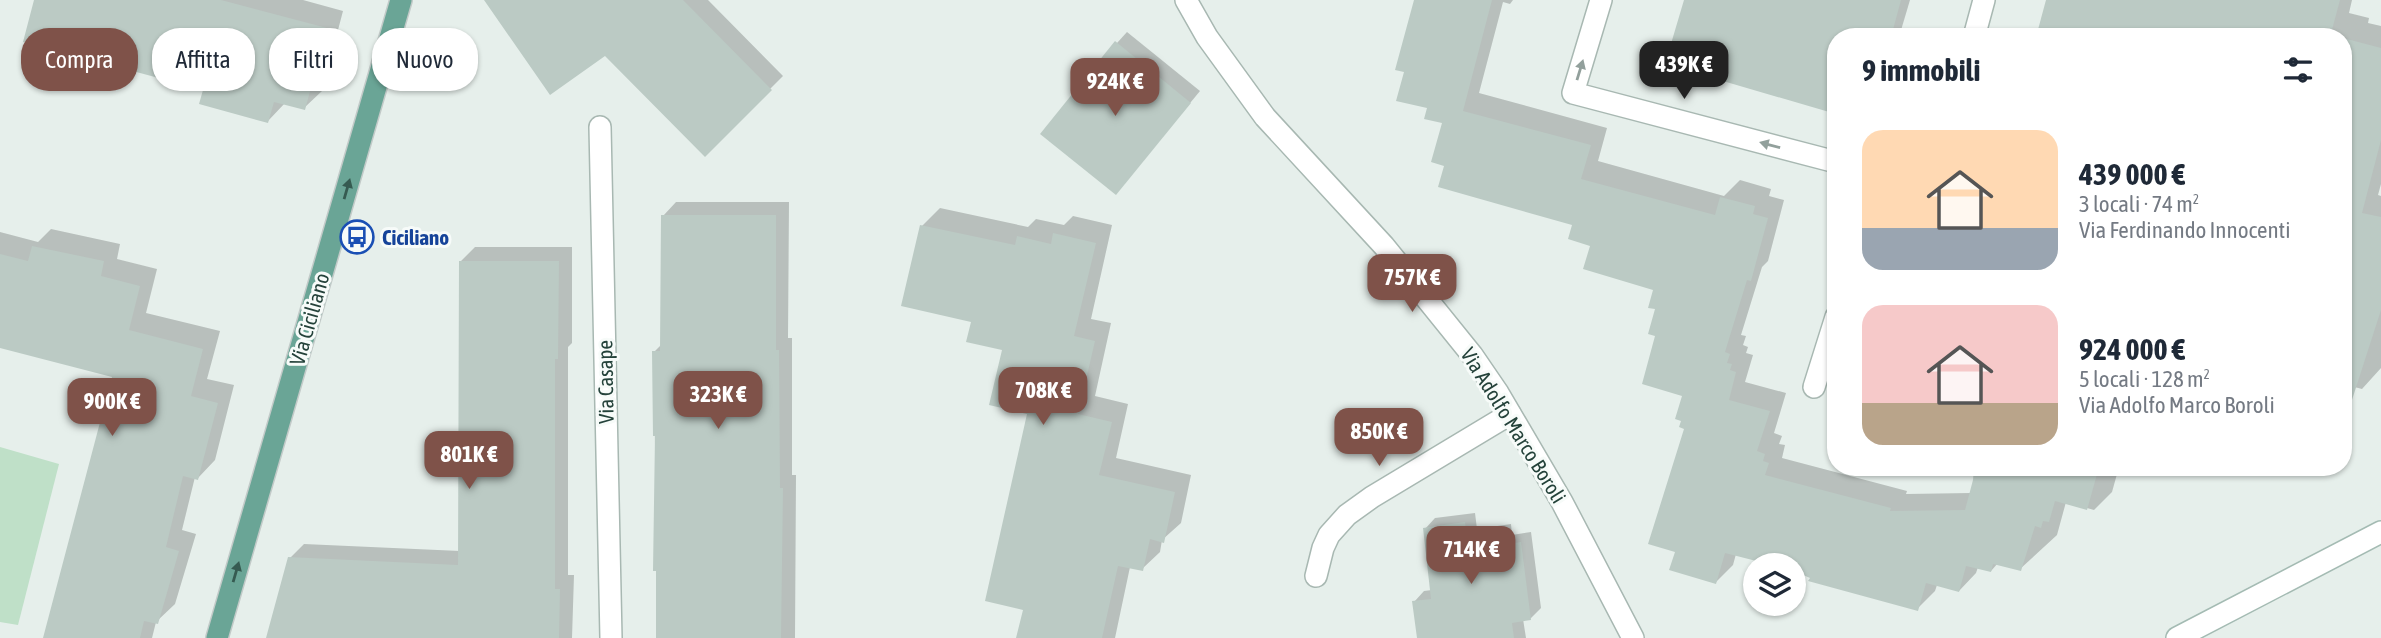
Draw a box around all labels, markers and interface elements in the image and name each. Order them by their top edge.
chip: Compra [21,28,138,91]
chip: Affitta [152,28,255,91]
chip: Filtri [269,28,358,91]
chip: Nuovo [372,28,478,91]
pin: 439K € [1627,42,1741,101]
text: 439K € [1655,51,1713,77]
icon: filters [2279,51,2317,89]
text: 9 immobili [1862,53,1980,87]
pin: 924K € [1058,58,1172,118]
one-way arrow [1575,60,1585,81]
text: 924K € [1086,68,1144,94]
one-way arrow [1759,139,1781,150]
text: 439 000 € [2079,157,2185,191]
icon: home [1918,158,2002,242]
one-way arrow [342,178,352,199]
text: 3 locali · 74 m² [2079,191,2199,217]
text: Via Ferdinando Innocenti [2079,217,2291,243]
bus stop icon: Ciciliano [338,218,376,256]
place label: Ciciliano [382,225,449,249]
pin: 757K € [1355,254,1469,314]
text: 757K € [1383,264,1441,290]
street label: Via Ciciliano [284,270,334,368]
text: 924 000 € [2079,332,2185,366]
icon: home [1918,333,2002,417]
street label: Via Casape [592,340,618,424]
street label: Via Adolfo Marco Boroli [1456,343,1572,507]
text: 5 locali · 128 m² [2079,366,2210,392]
pin: 708K € [986,368,1100,427]
pin: 323K € [661,372,775,431]
text: 708K € [1014,377,1072,403]
pin: 900K € [55,378,169,438]
text: 323K € [689,381,747,407]
text: 900K € [83,388,141,414]
text: Via Adolfo Marco Boroli [2079,392,2275,418]
pin: 850K € [1322,408,1436,468]
text: 850K € [1350,418,1408,444]
pin: 801K € [412,432,526,491]
text: 801K € [440,441,498,467]
pin: 714K € [1414,526,1528,586]
text: 714K € [1442,536,1500,562]
map controls [1743,553,1806,616]
button: layers [1743,553,1806,616]
one-way arrow [232,562,242,583]

